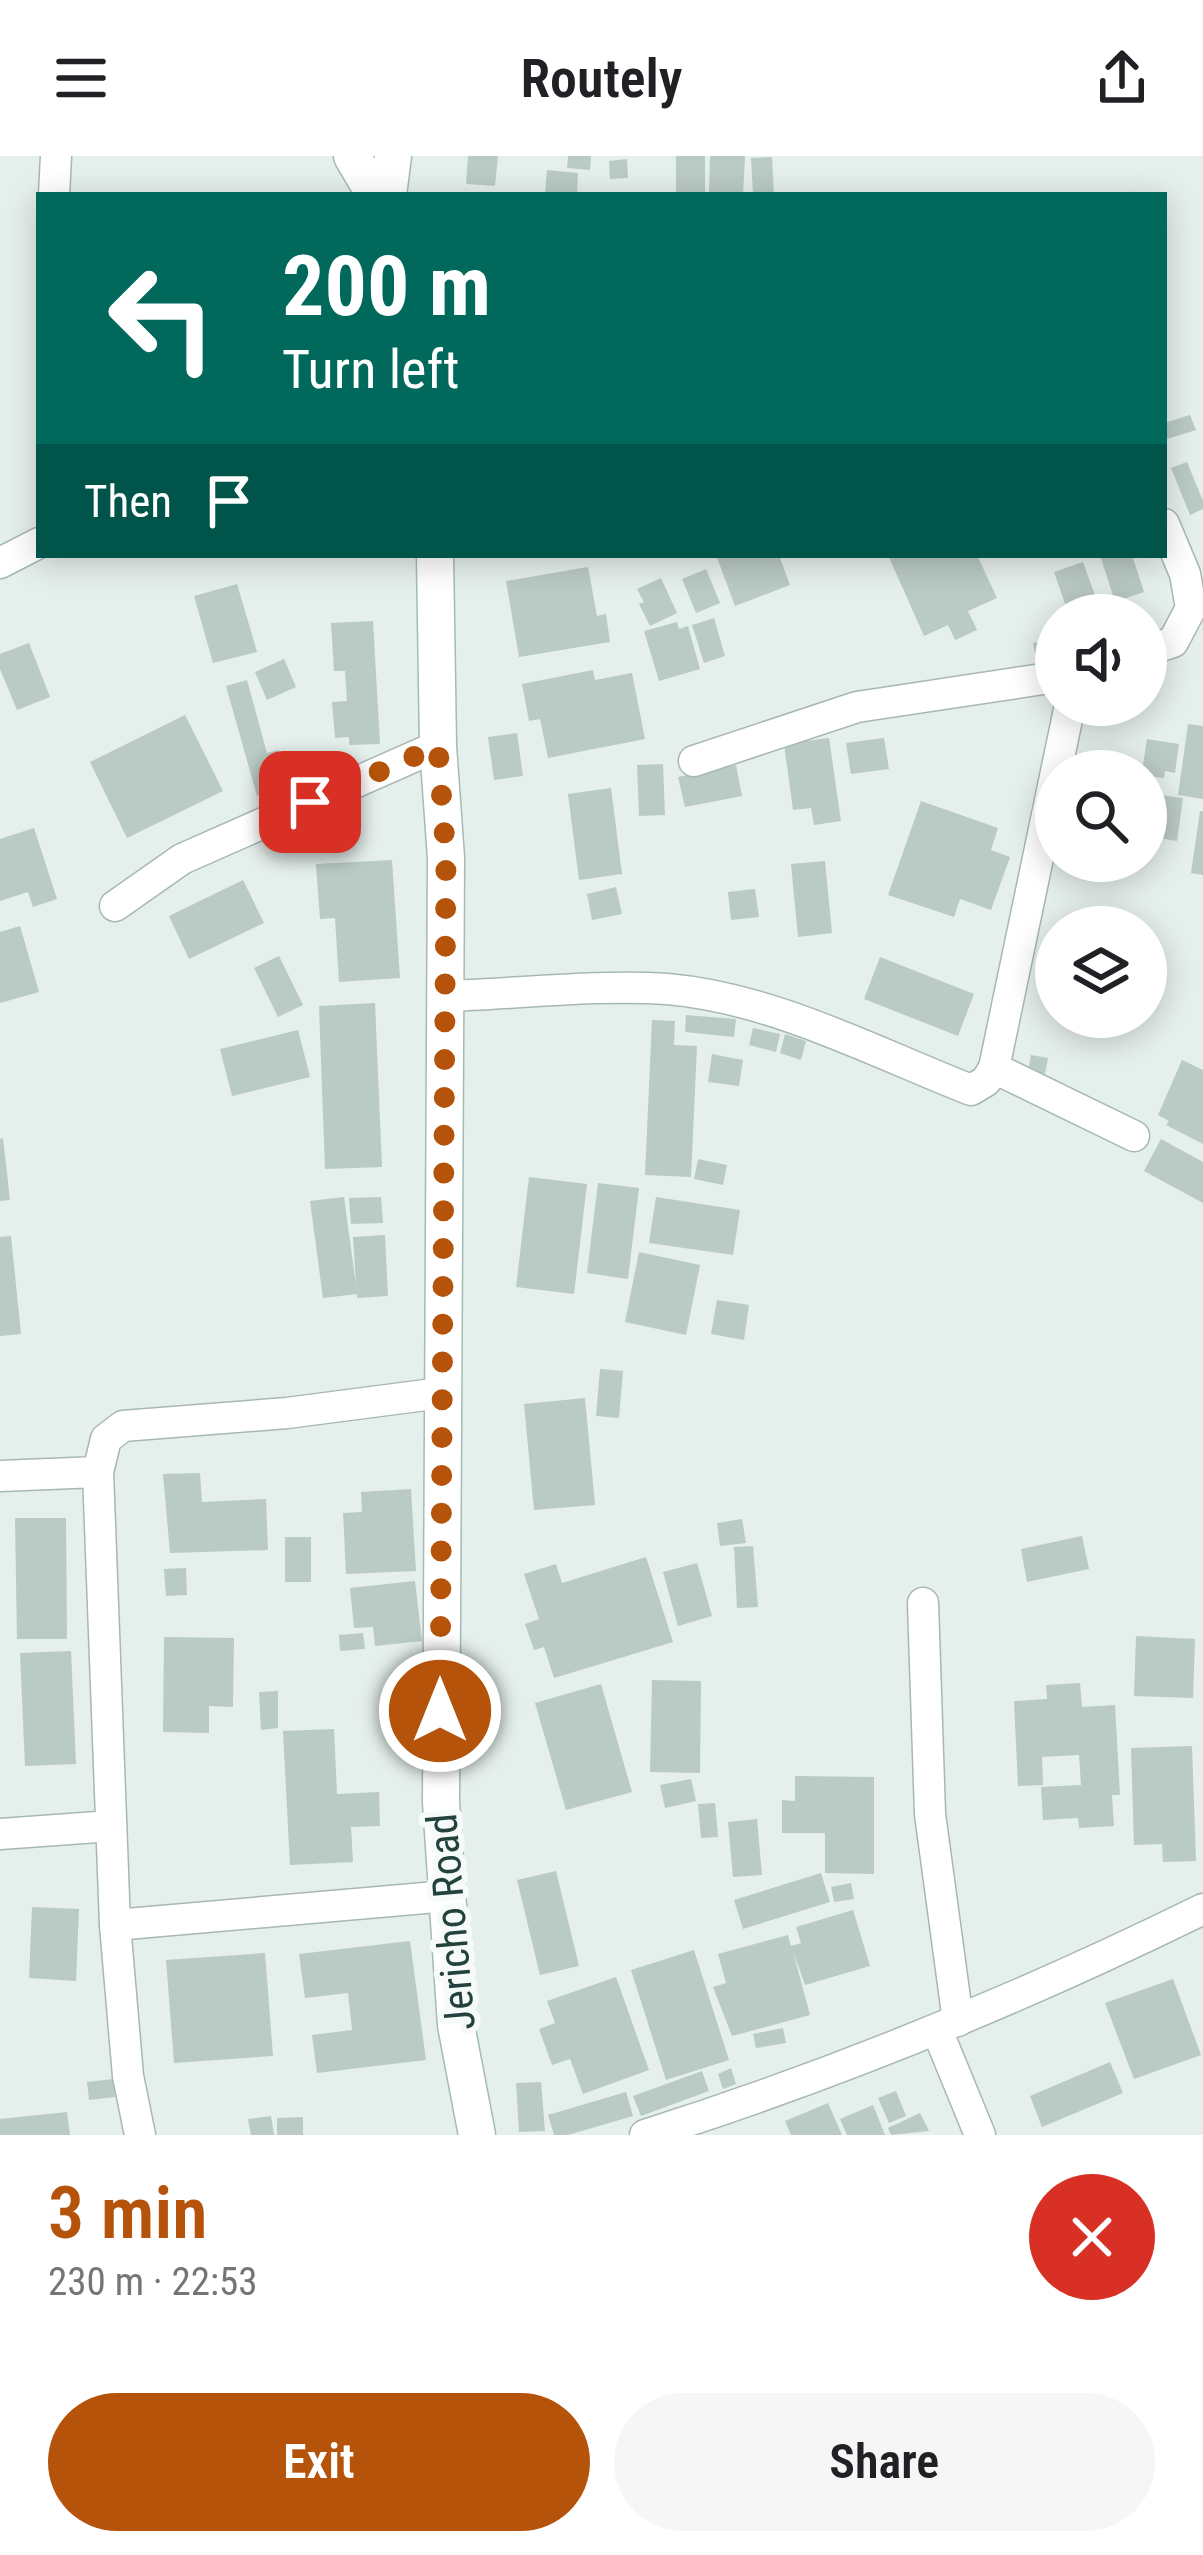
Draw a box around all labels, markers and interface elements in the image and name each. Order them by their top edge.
icon: menu [48,45,114,111]
icon: share [1089,45,1155,111]
text: Routely [520,47,683,110]
text: 200 m [282,237,491,336]
icon: left [84,240,240,396]
text: Turn left [282,338,459,401]
icon: arrive [196,468,262,534]
text: Then [84,475,172,528]
map controls [1035,594,1167,1038]
button: sound [1035,594,1167,726]
button: search [1035,750,1167,882]
pin [259,751,361,853]
icon: arrive [277,769,343,835]
button: layers [1035,906,1167,1038]
position arrow [377,1648,503,1774]
street label: Jericho Road [417,1812,485,2032]
text: 3 min [48,2171,207,2256]
button: close [1029,2174,1155,2300]
text: 230 m · 22:53 [48,2259,258,2305]
button: Exit [48,2393,590,2531]
button: Share [614,2393,1155,2531]

